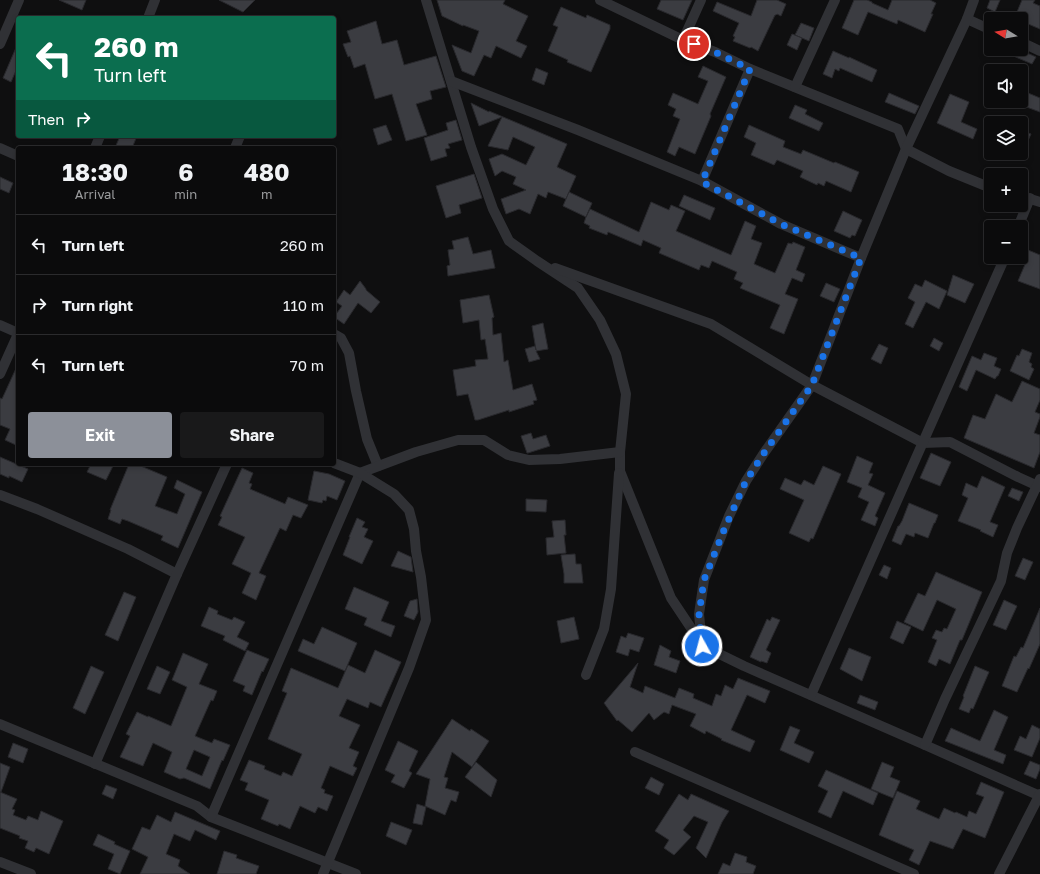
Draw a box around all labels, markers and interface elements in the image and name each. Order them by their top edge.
north arrow [984,12,1028,56]
map controls [984,12,1028,264]
pin [677,27,711,61]
text: 260 m [94,30,179,63]
icon: left [28,32,80,84]
icon: arrive [683,33,705,55]
text: Turn left [94,64,167,86]
button: sound [984,64,1028,108]
icon: right [72,108,94,130]
text: Then [28,110,64,128]
button: layers [984,116,1028,160]
text: 18:30 [62,157,128,186]
text: 6 [178,157,193,186]
text: 480 [244,157,290,186]
button: + [984,168,1028,212]
text: Arrival [75,186,116,202]
text: min [174,186,197,202]
text: m [261,186,272,202]
button: − [984,220,1028,264]
icon: left [28,234,50,256]
text: Turn left [62,236,124,254]
text: 260 m [280,236,324,254]
icon: right [28,294,50,316]
text: Turn right [62,296,133,314]
text: 110 m [283,296,324,314]
icon: left [28,354,50,376]
text: Turn left [62,356,124,374]
text: 70 m [290,356,324,374]
button: Exit [28,412,172,458]
button: Share [180,412,324,458]
position arrow [681,625,723,667]

